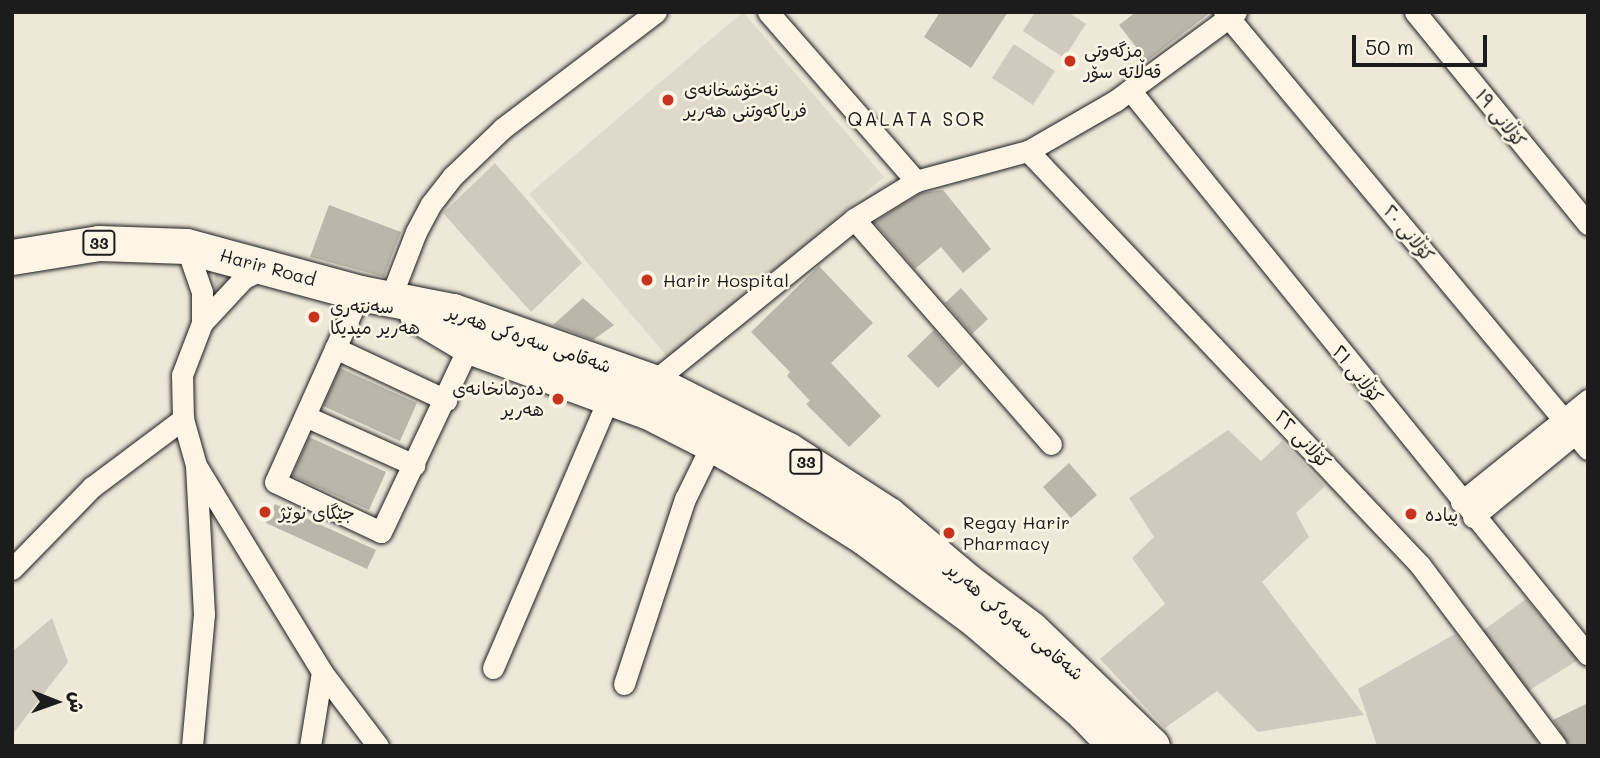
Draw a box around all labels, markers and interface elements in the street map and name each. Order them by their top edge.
scale bar [1355,21,1490,65]
text: 50 m [1365,33,1414,60]
place label: مزگەوتی قەڵاتە سۆر [1084,40,1161,82]
marker: مزگەوتی قەڵاتە سۆر [1062,53,1078,69]
place label: نەخۆشخانەی فریاکەوتنی هەریر [684,79,807,122]
street label: کۆڵانی ١٩ [1471,85,1531,151]
marker: نەخۆشخانەی فریاکەوتنی هەریر [658,90,678,110]
district label: QALATA SOR [849,108,985,130]
street label: کۆڵانی ٢٠ [1379,200,1439,266]
road number: 33 [82,230,116,256]
street label: Harir Road [218,244,318,290]
place label: ‌Harir Hospital [663,269,789,291]
marker: ‌Harir Hospital [637,270,657,290]
place label: سەنتەری هەریر میدیکا [330,296,420,338]
street label: شەقامی سەرەکی هەریر [444,301,614,377]
marker: سەنتەری هەریر میدیکا [304,307,324,327]
street label: کۆڵانی ٢١ [1328,341,1388,407]
place label: دەرمانخانەی هەریر [452,378,544,420]
marker: دەرمانخانەی هەریر [550,391,566,407]
street label: کۆڵانی ٢٢ [1271,405,1335,473]
road number: 33 [788,449,824,475]
place label: جێگای نوێژ [279,501,355,523]
place label: پیادە [1425,503,1458,525]
marker: جێگای نوێژ [257,504,273,520]
marker: پیادە [1403,506,1419,522]
place label: Regay Harir Pharmacy [963,512,1070,554]
marker: Regay Harir Pharmacy [941,525,957,541]
street label: شەقامی سەرەکی هەریر [942,557,1088,685]
north arrow [21,667,91,737]
text: ش [65,692,90,713]

